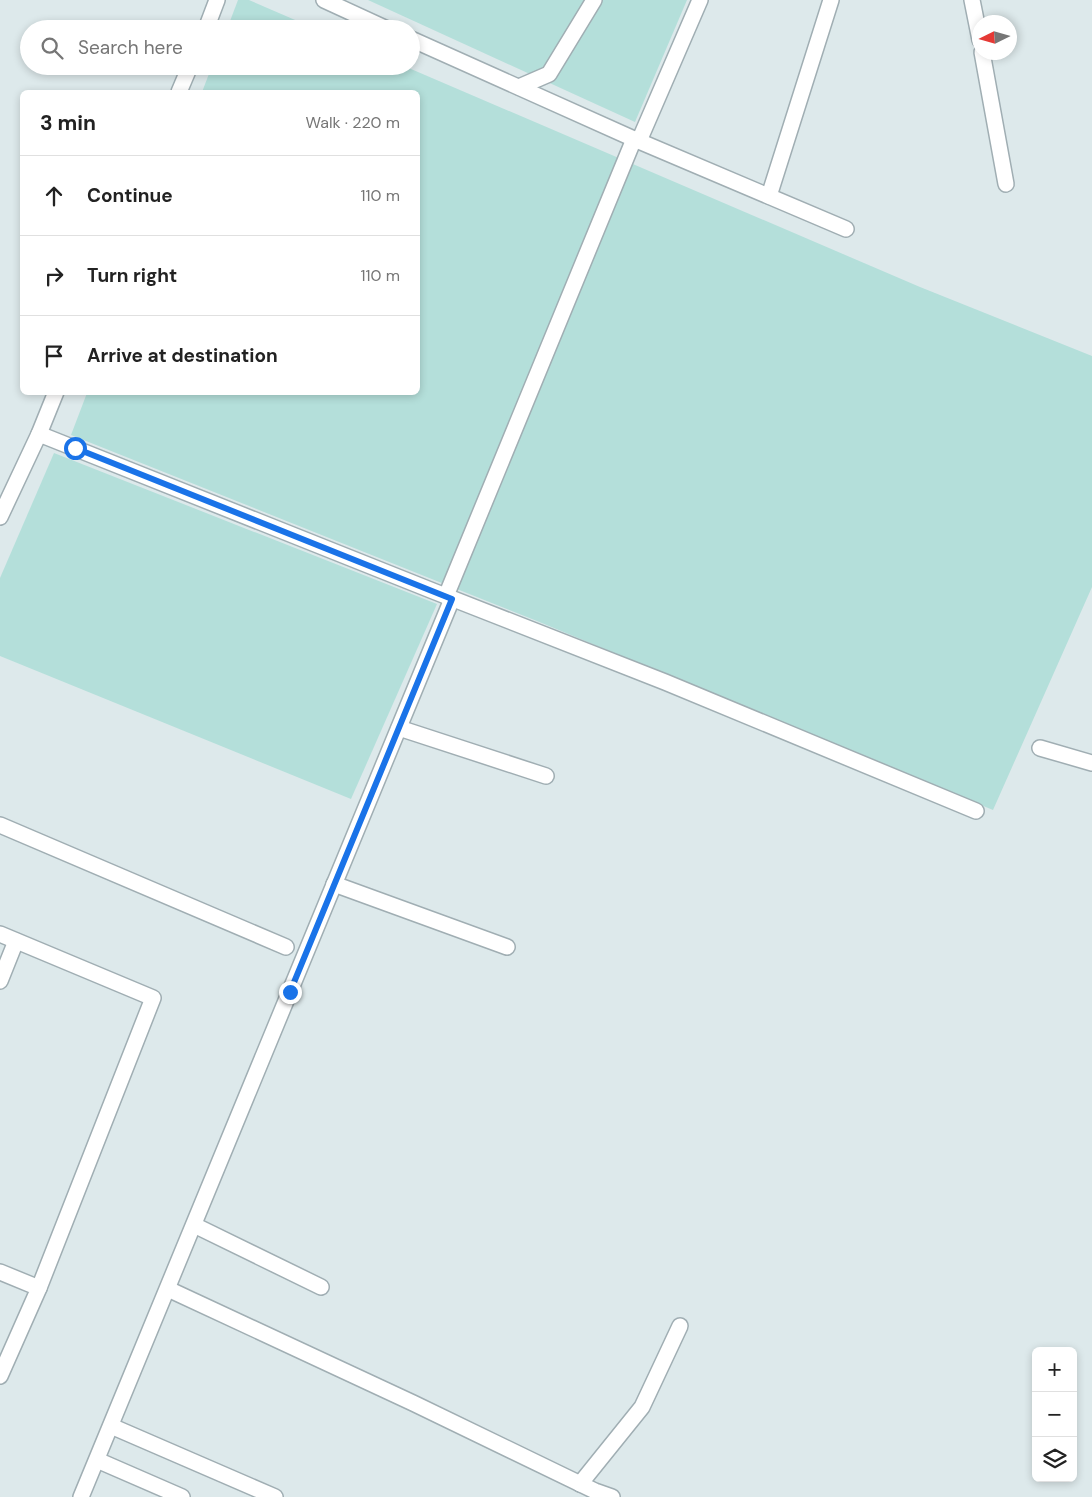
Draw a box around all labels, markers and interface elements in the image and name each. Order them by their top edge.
north arrow [972,15,1017,60]
search box [20,20,420,75]
icon: search [38,34,66,62]
text: Search here [78,35,183,60]
text: 3 min [40,109,96,137]
text: Walk · 220 m [306,112,400,133]
icon: ahead [40,182,68,210]
text: Continue [87,183,173,208]
text: 110 m [361,185,400,206]
icon: right [40,262,68,290]
text: Turn right [87,263,177,288]
text: 110 m [361,265,400,286]
icon: arrive [40,342,68,370]
text: Arrive at destination [87,343,278,368]
route start [64,437,87,460]
route end [279,981,302,1004]
map controls [1032,1347,1077,1482]
button: + [1032,1347,1077,1392]
button: − [1032,1392,1077,1437]
button: layers [1032,1437,1077,1482]

